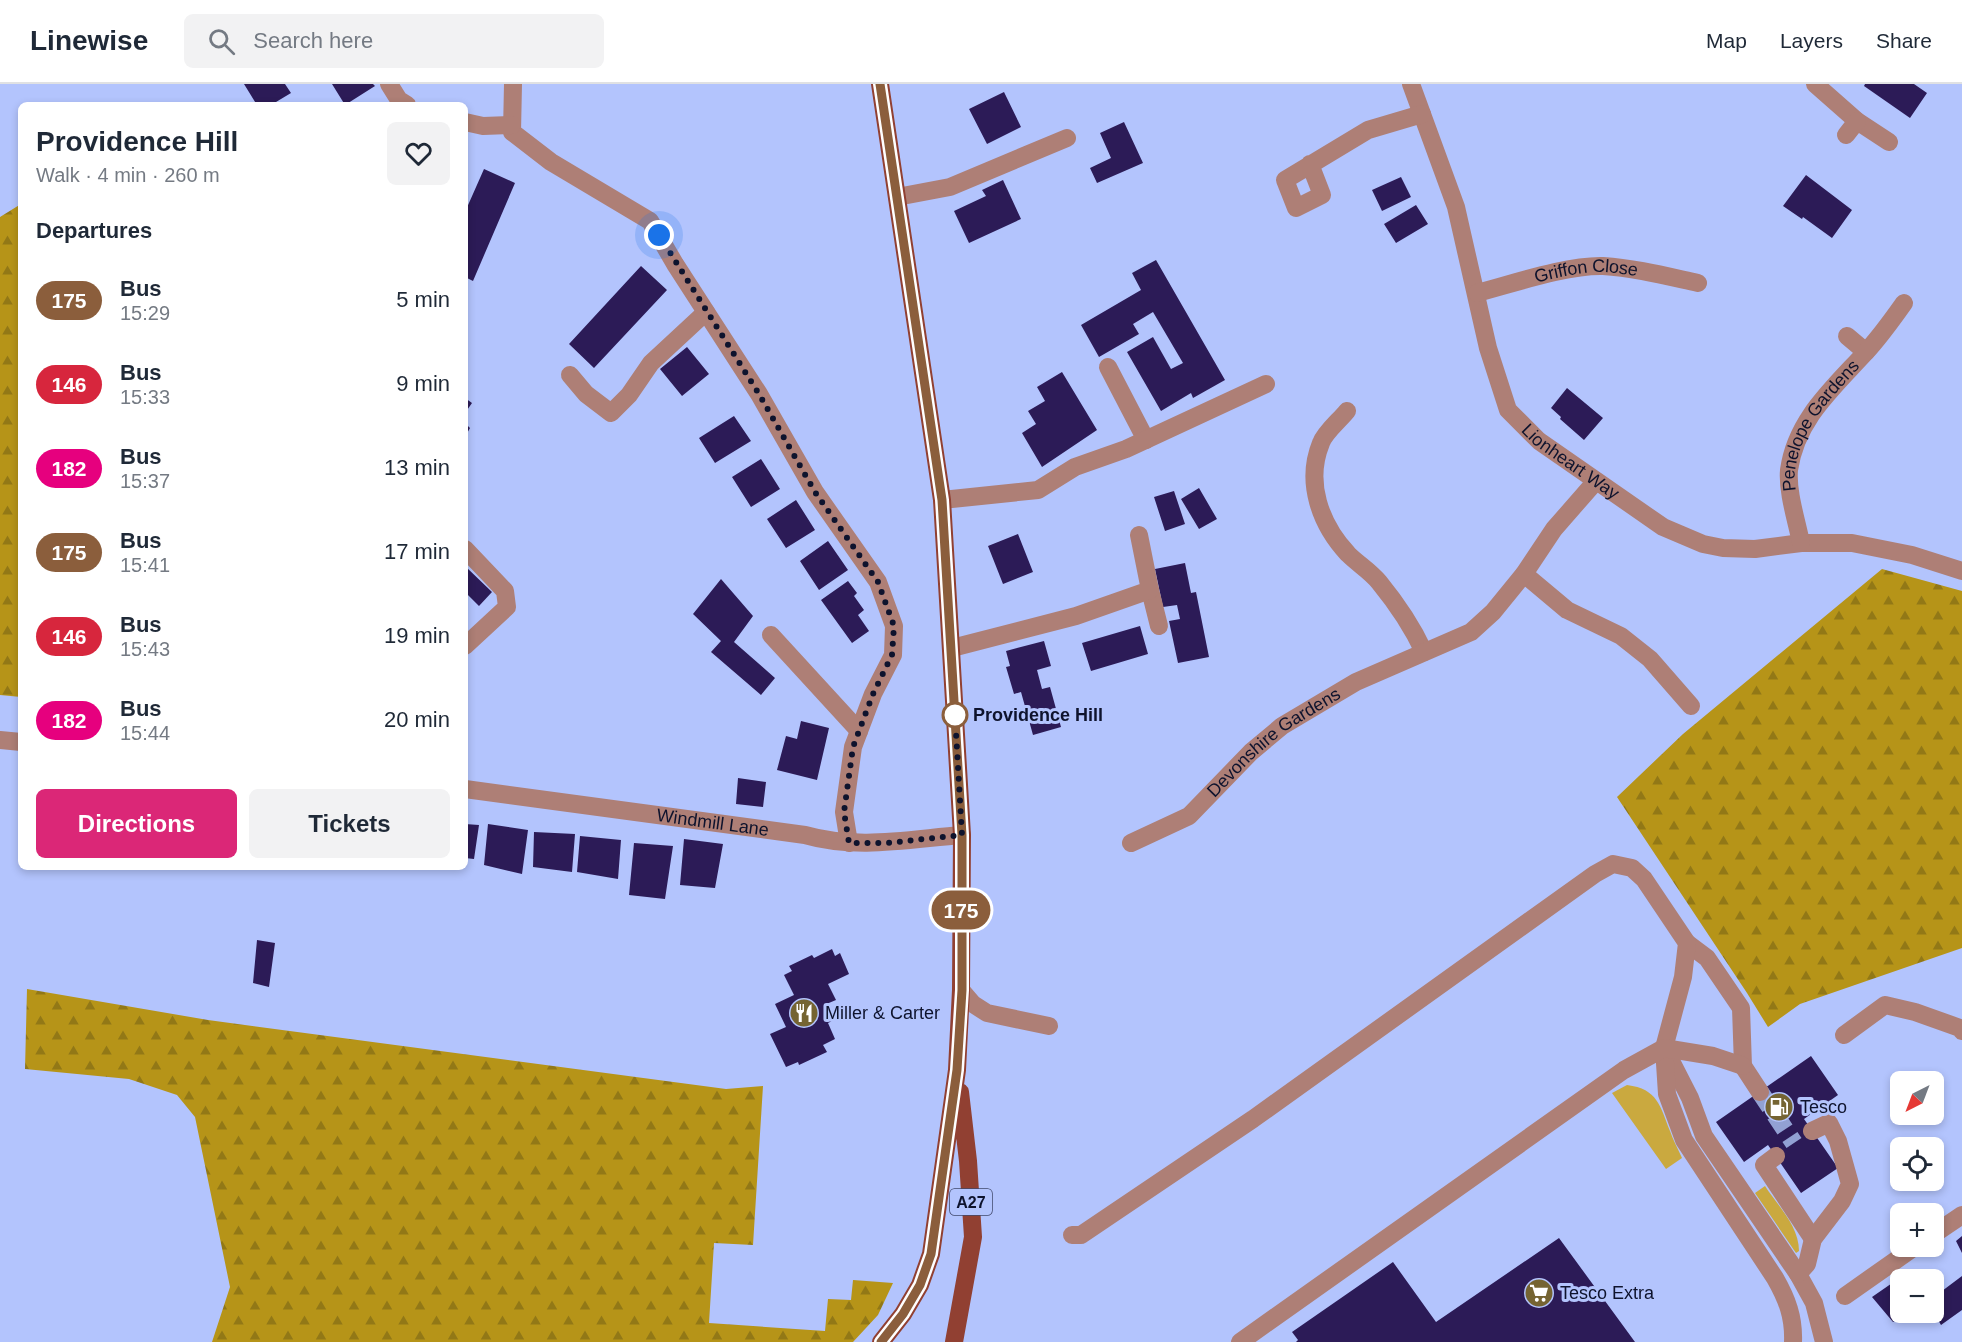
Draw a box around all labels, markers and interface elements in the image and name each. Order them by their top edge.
search box [184,14,604,68]
text: Linewise [30,25,148,56]
icon: search [205,25,238,58]
text: Search here [253,28,373,53]
text: Map [1706,29,1747,52]
text: Layers [1780,29,1843,52]
text: Share [1876,29,1932,52]
button: heart [387,122,450,185]
text: Providence Hill [36,126,238,157]
text: Walk · 4 min · 260 m [36,164,220,186]
text: Departures [36,218,152,243]
your location [644,220,674,250]
street label: Griffon Close [1532,256,1639,287]
text: Bus [120,276,162,301]
text: 5 min [396,287,450,312]
text: 175 [51,289,87,312]
text: 15:29 [120,302,170,324]
street label: Penelope Gardens [1779,356,1863,492]
text: Bus [120,360,162,385]
text: 9 min [396,371,450,396]
text: 146 [51,373,87,396]
text: 15:33 [120,386,170,408]
street label: Lionheart Way [1518,420,1623,503]
text: Bus [120,444,162,469]
text: 13 min [384,455,450,480]
text: 182 [51,457,87,480]
text: 15:37 [120,470,170,492]
text: Bus [120,528,162,553]
text: 17 min [384,539,450,564]
text: 175 [51,541,87,564]
text: 15:41 [120,554,170,576]
text: Bus [120,612,162,637]
text: 19 min [384,623,450,648]
text: 146 [51,625,87,648]
text: 15:43 [120,638,170,660]
street label: Devonshire Gardens [1203,684,1344,801]
text: Bus [120,696,162,721]
marker: Providence Hill [942,702,968,728]
place label: Providence Hill [973,705,1103,725]
text: 20 min [384,707,450,732]
text: 182 [51,709,87,732]
text: 15:44 [120,722,170,744]
button: Directions [36,789,237,858]
button: Tickets [249,789,450,858]
street label: Windmill Lane [655,805,770,840]
line badge: 175 [926,890,996,930]
text: 175 [943,899,979,922]
restaurant icon: Miller & Carter [788,997,820,1029]
place label: Miller & Carter [825,1003,940,1023]
north arrow [1890,1071,1944,1125]
map controls [1890,1071,1944,1323]
fuel station icon: Tesco [1763,1091,1795,1123]
place label: Tesco [1800,1097,1847,1117]
button: locate [1890,1137,1944,1191]
road number: A27 [950,1189,992,1215]
button: + [1890,1203,1944,1257]
button: − [1890,1269,1944,1323]
supermarket icon: Tesco Extra [1523,1277,1555,1309]
place label: Tesco Extra [1560,1283,1655,1303]

